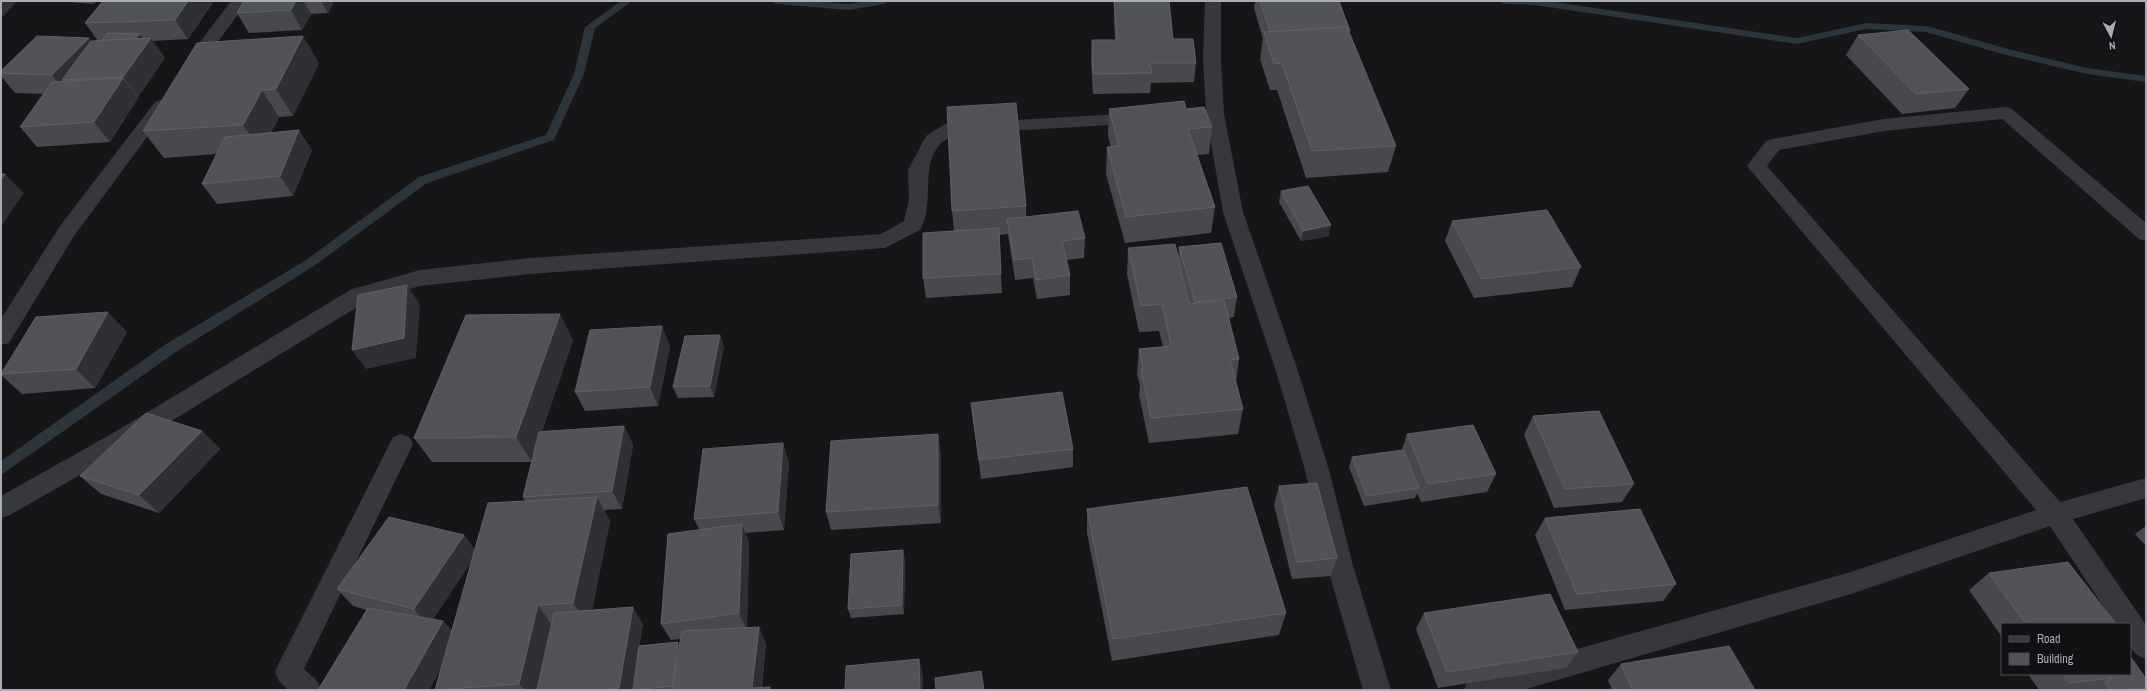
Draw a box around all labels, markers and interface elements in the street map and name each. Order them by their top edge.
north arrow [2091,16,2131,56]
text: N [2108,39,2116,53]
legend [2001,623,2131,675]
text: Road [2037,631,2061,647]
text: Building [2037,651,2074,667]

